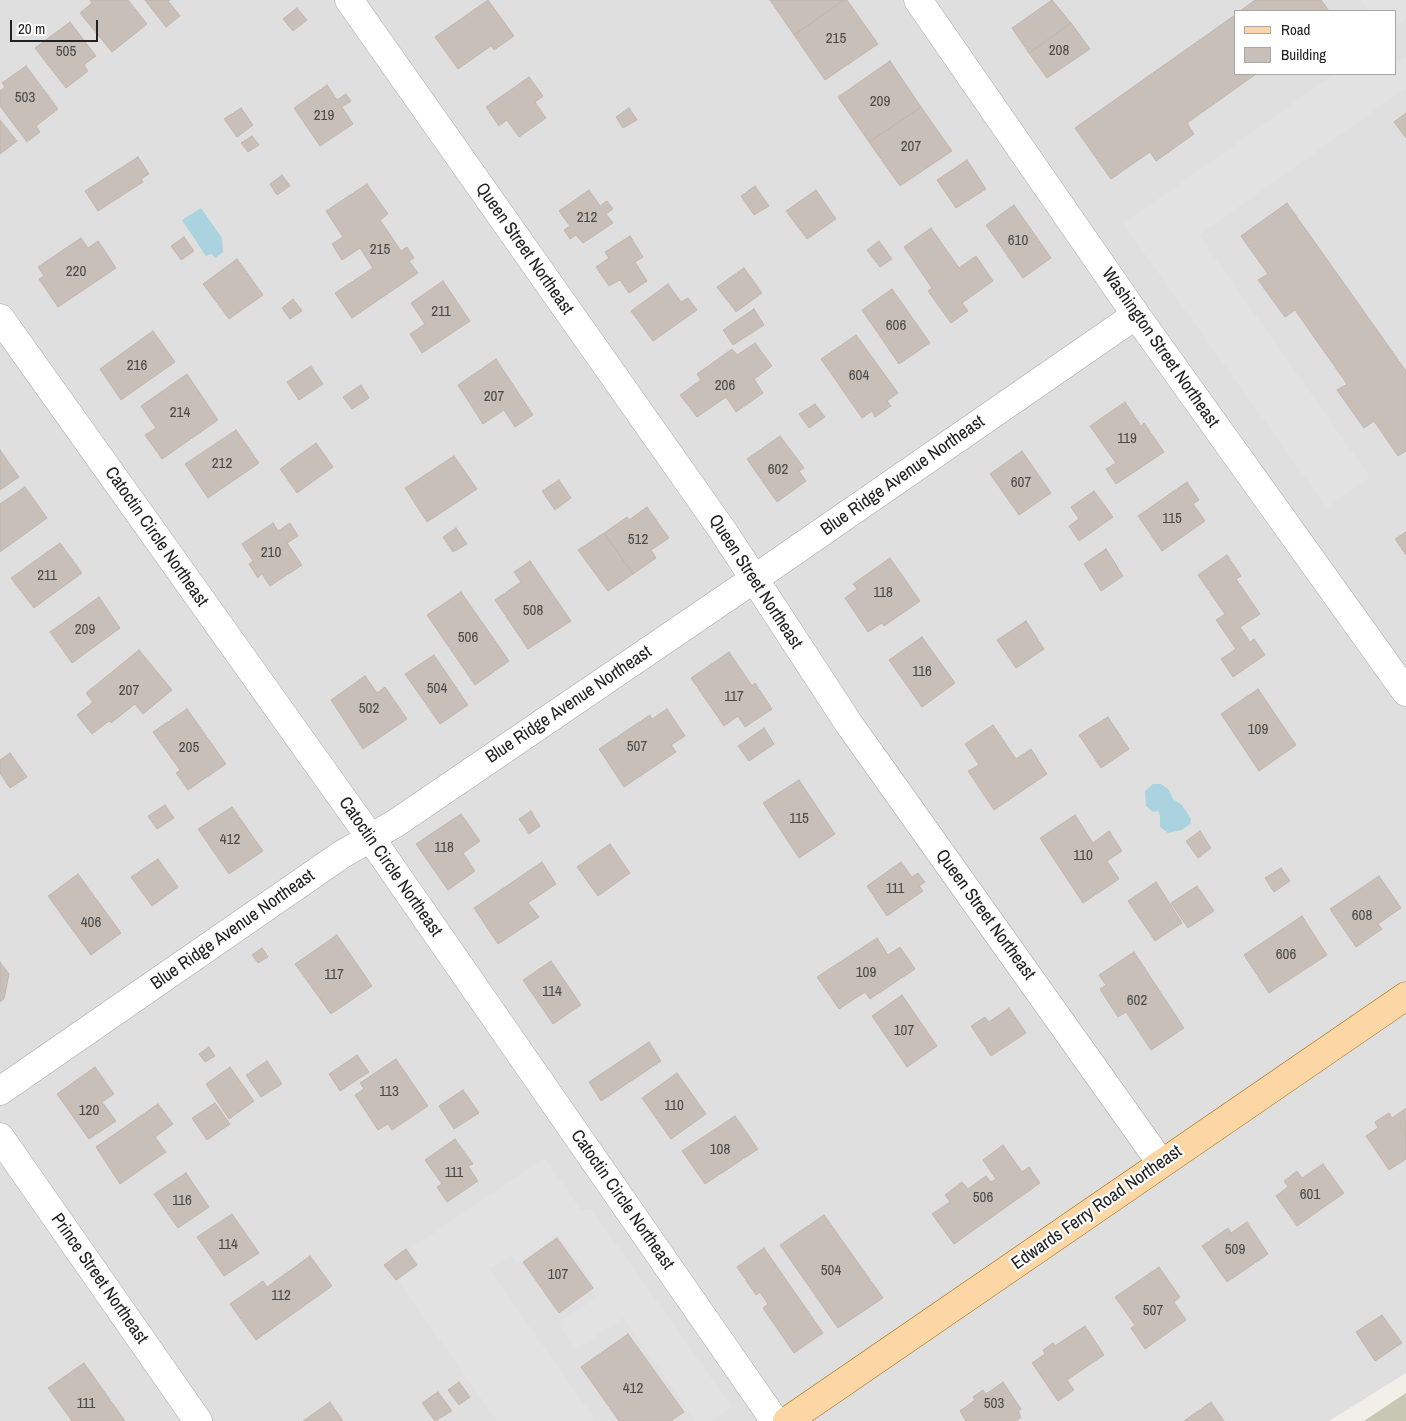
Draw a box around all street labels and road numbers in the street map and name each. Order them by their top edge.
street label: Queen Street Northeast [470,179,578,319]
street label: Washington Street Northeast [1097,264,1223,432]
street label: Blue Ridge Avenue Northeast [817,411,989,541]
street label: Catoctin Circle Northeast [100,463,212,611]
street label: Queen Street Northeast [703,511,807,653]
street label: Blue Ridge Avenue Northeast [482,642,656,768]
street label: Catoctin Circle Northeast [334,793,446,941]
street label: Queen Street Northeast [930,846,1040,984]
street label: Blue Ridge Avenue Northeast [147,865,319,995]
street label: Catoctin Circle Northeast [566,1126,678,1274]
street label: Edwards Ferry Road Northeast [1008,1141,1186,1275]
street label: Prince Street Northeast [46,1210,152,1348]

